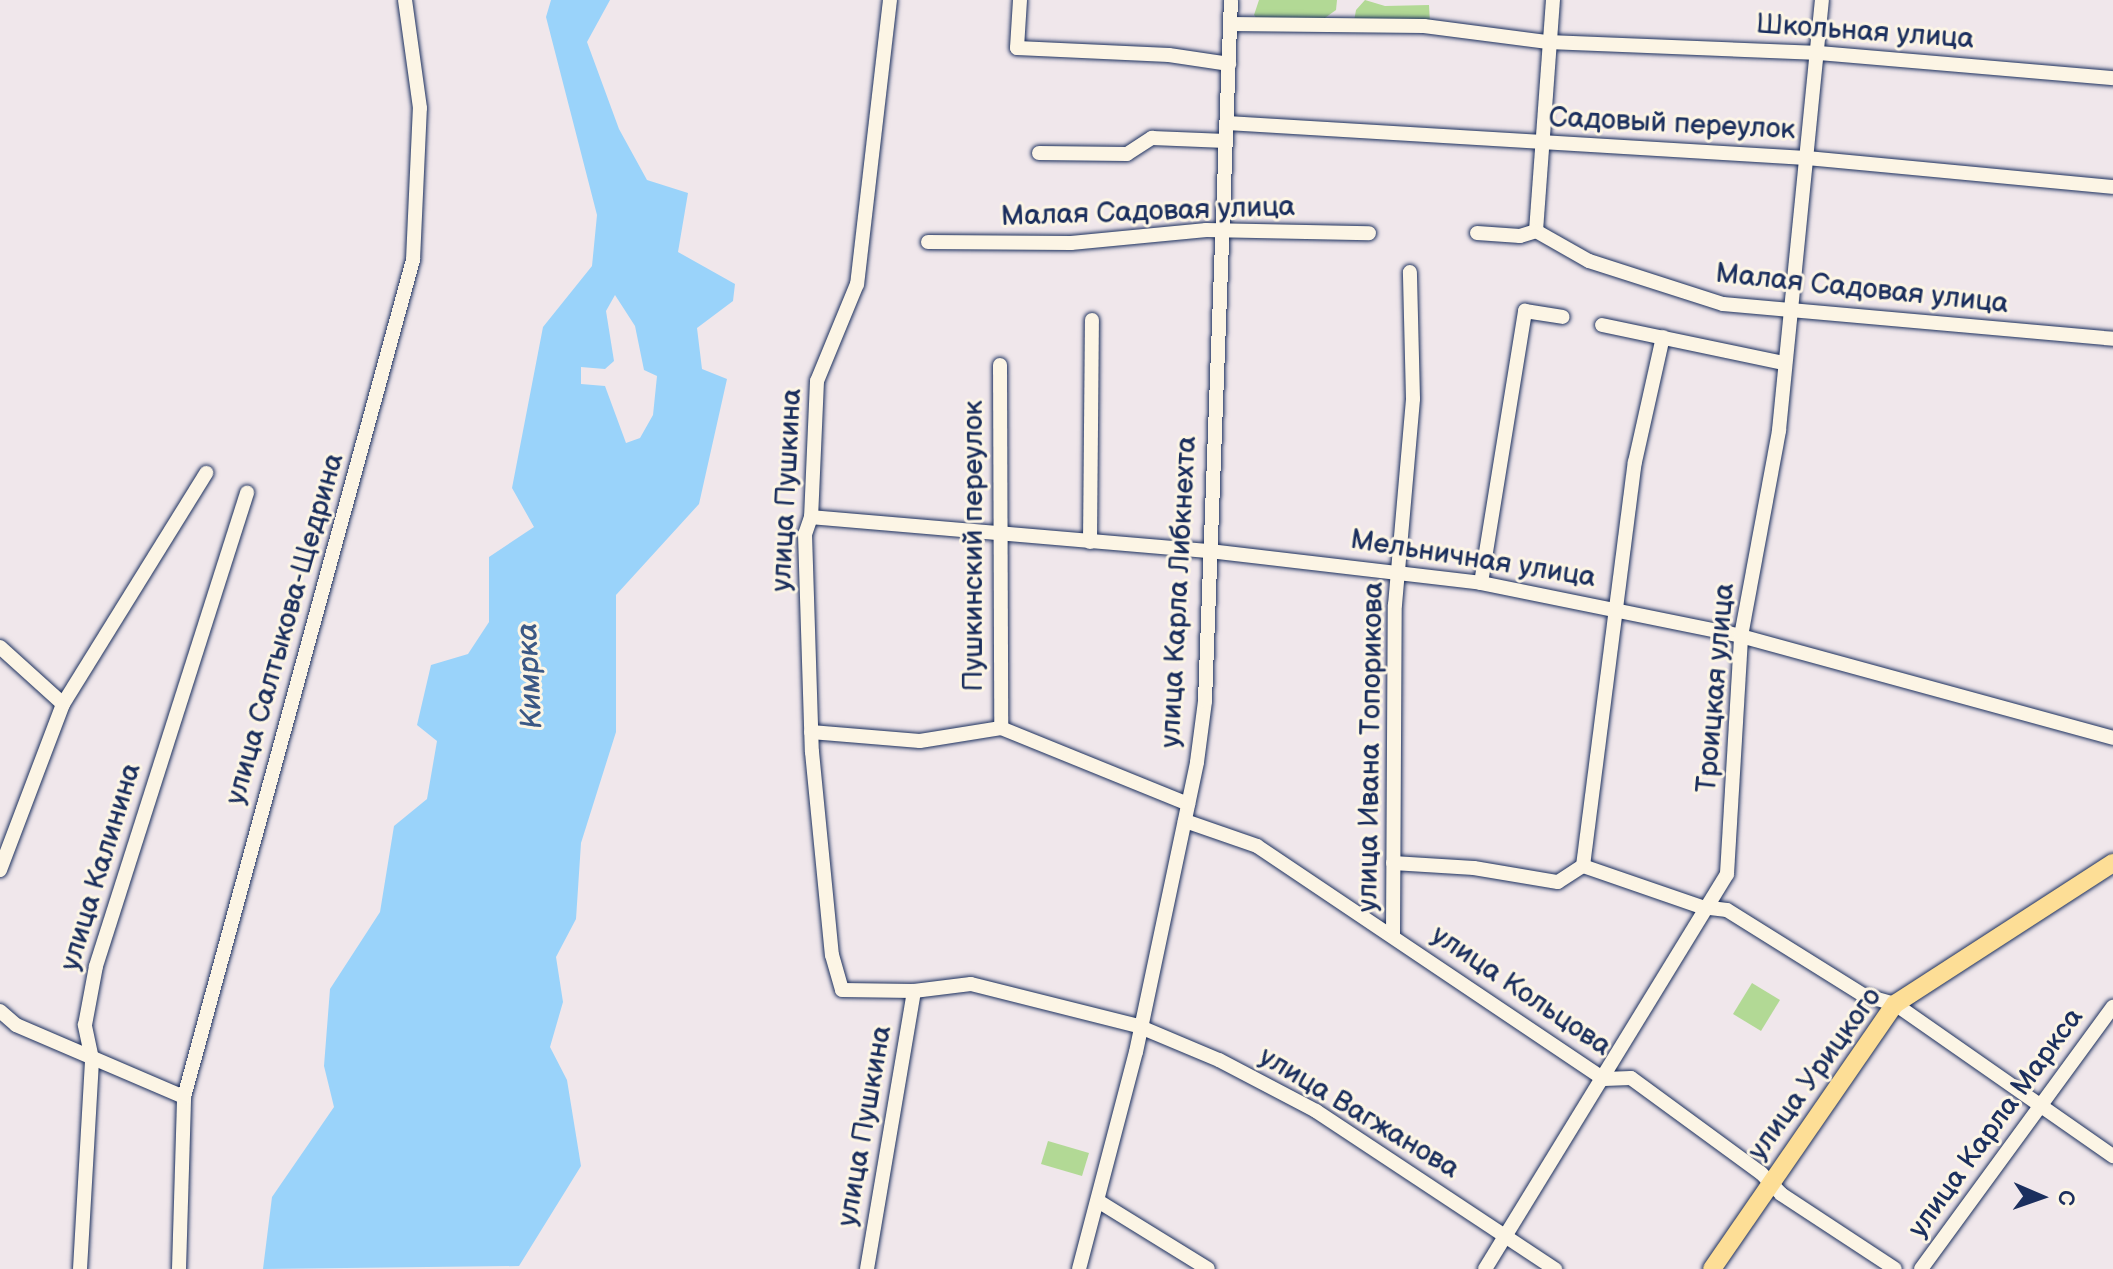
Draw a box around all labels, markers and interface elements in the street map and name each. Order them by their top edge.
street label: Школьная улица [1755,8,1975,56]
street label: Садовый переулок [1548,101,1796,147]
street label: Малая Садовая улица [1000,190,1296,234]
street label: Малая Садовая улица [1714,257,2010,321]
street label: улица Пушкина [765,388,809,592]
street label: Пушкинский переулок [957,400,991,692]
street label: улица Карла Либкнехта [1154,435,1204,749]
street label: улица Салтыкова-Щедрина [219,450,351,808]
street label: Мельничная улица [1348,523,1598,595]
street label: улица Ивана Топорикова [1351,582,1391,912]
street label: Троицкая улица [1690,582,1742,794]
water label: Кимрка [509,622,551,730]
street label: улица Калинина [53,759,149,975]
street label: улица Кольцова [1425,918,1617,1064]
street label: улица Урицкого [1741,981,1889,1167]
street label: улица Карла Маркса [1901,1002,2091,1244]
street label: улица Пушкина [831,1023,899,1229]
street label: улица Вагжанова [1253,1040,1465,1186]
north arrow [2001,1157,2081,1237]
text: С [2052,1190,2079,1206]

